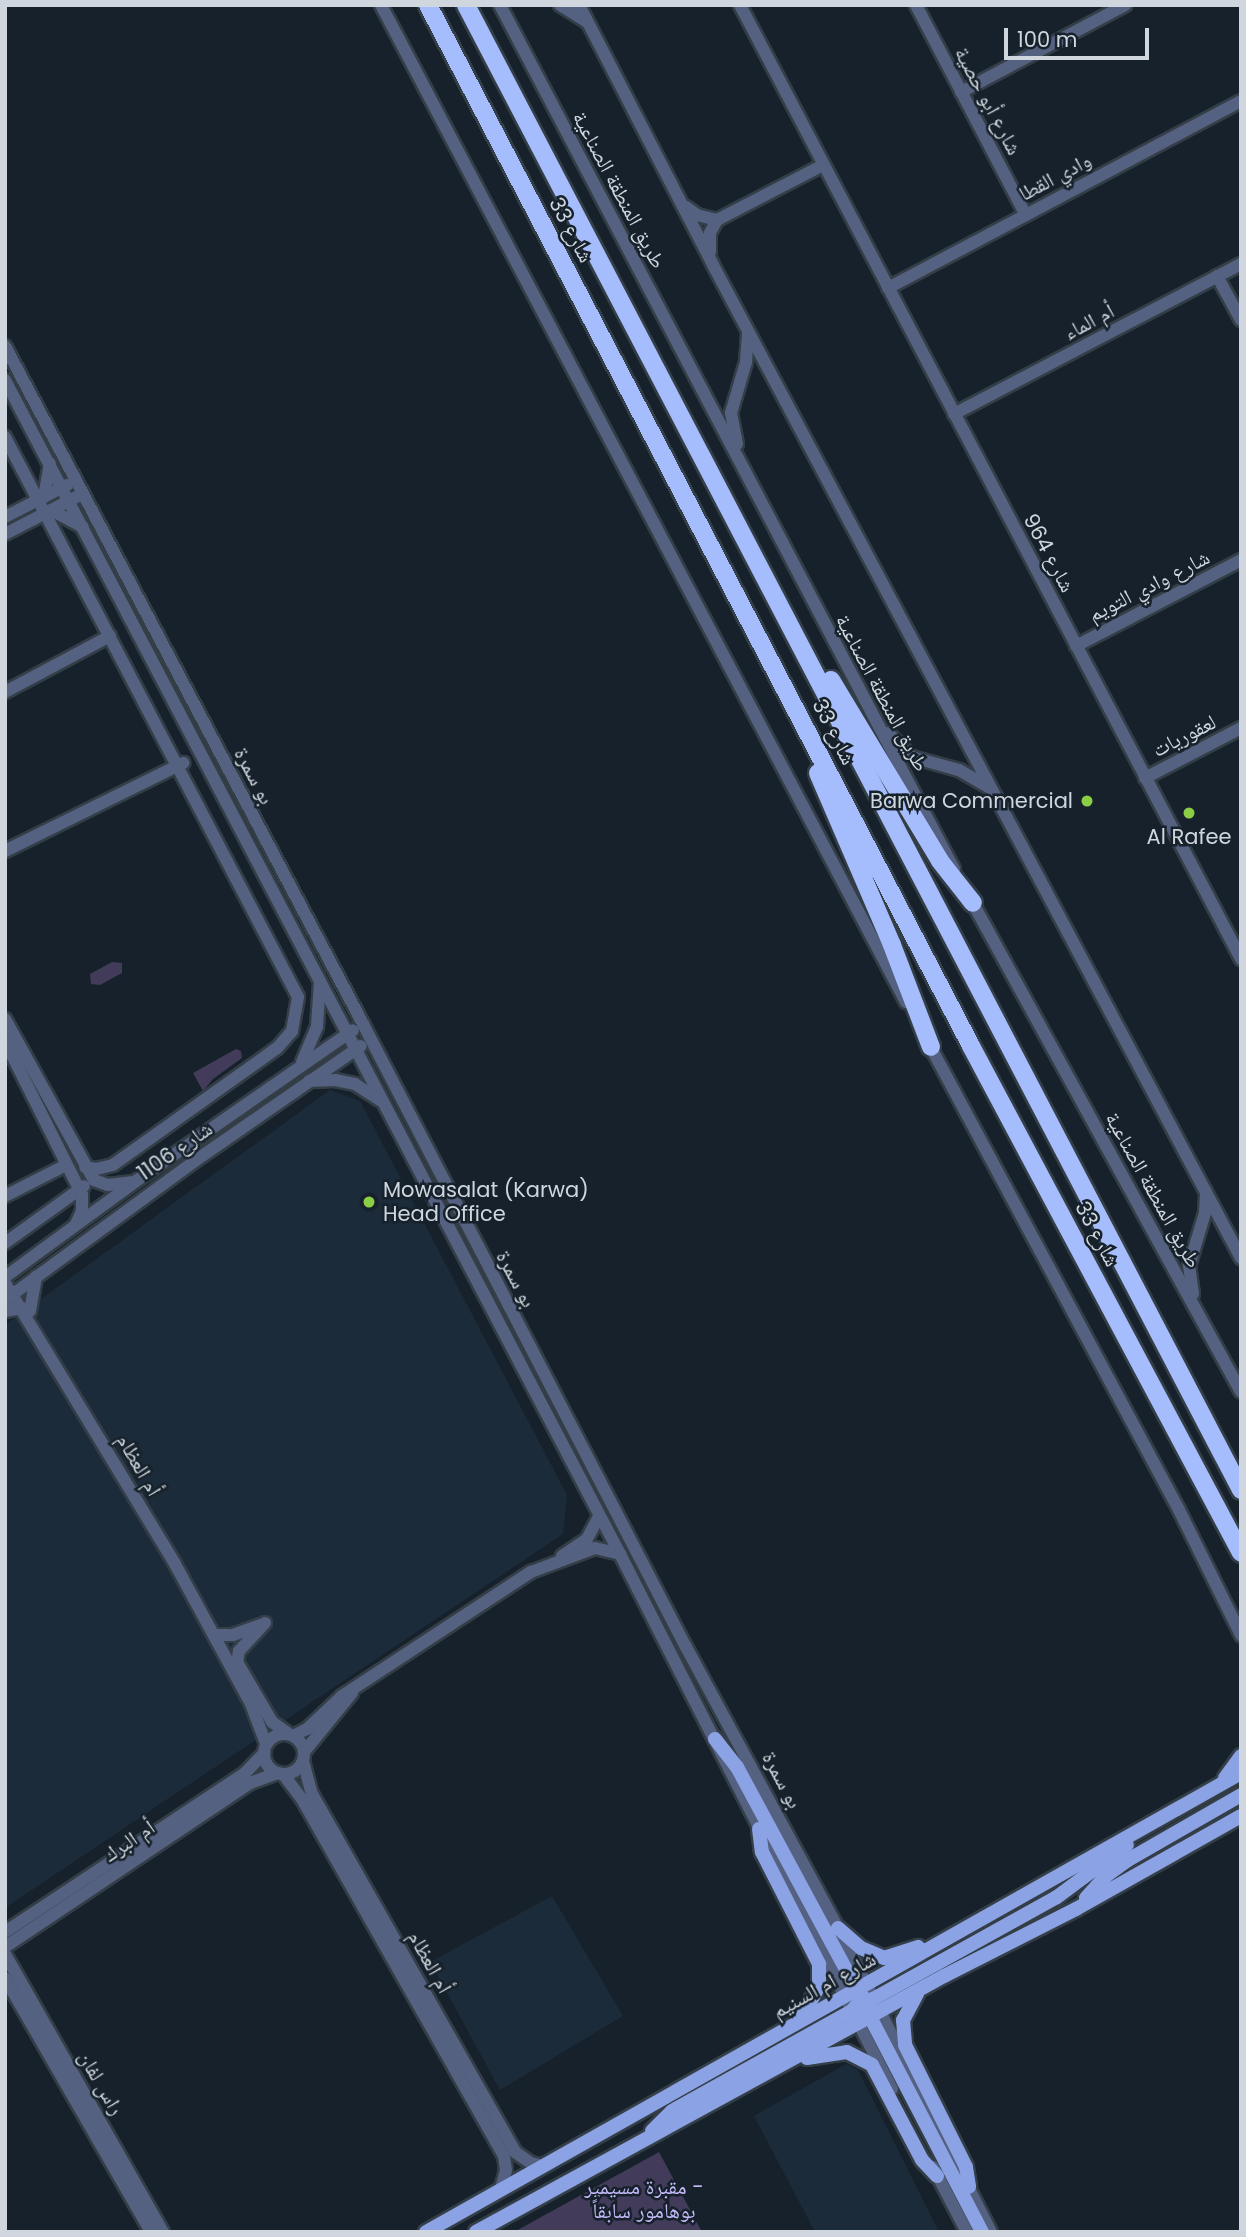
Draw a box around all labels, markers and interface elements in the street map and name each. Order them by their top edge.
scale bar [1008,14,1153,58]
text: 100 m [1017,25,1077,54]
street label: شارع أبو حصية [949,43,1027,159]
street label: طريق المنطقة الصناعية [567,107,671,273]
street label: وادي القطا [1015,148,1095,206]
street label: شارع 33 [543,193,599,267]
street label: أم الماء [1059,298,1119,346]
street label: شارع 964 [1018,509,1080,597]
street label: شارع وادي التويم [1084,545,1214,627]
street label: طريق المنطقة الصناعية [830,610,934,776]
street label: شارع 33 [807,695,861,769]
street label: لعقوريات [1148,709,1220,763]
street label: بو سمرة [229,743,279,809]
place label: Barwa Commercial [870,788,1073,814]
marker: Barwa Commercial [1079,793,1095,809]
marker: Al Rafee [1181,805,1197,821]
place label: Al Rafee [1147,824,1231,850]
street label: طريق المنطقة الصناعية [1100,1108,1206,1272]
street label: شارع 1106 [133,1116,217,1186]
place label: Mowasalat (Karwa) Head Office [383,1177,589,1227]
marker: Mowasalat (Karwa) Head Office [361,1194,377,1210]
street label: شارع 33 [1069,1197,1125,1271]
street label: بو سمرة [491,1246,541,1312]
street label: أم العظام [111,1429,167,1501]
street label: بو سمرة [757,1747,807,1813]
street label: أم البرك [98,1815,160,1867]
street label: أم العظام [403,1926,457,1998]
street label: شارع ام السنيم [768,1946,880,2024]
street label: راس لفان [73,2046,129,2120]
park label: مقبرة مسيمير - بوهامور سابقاً [584,2174,704,2224]

